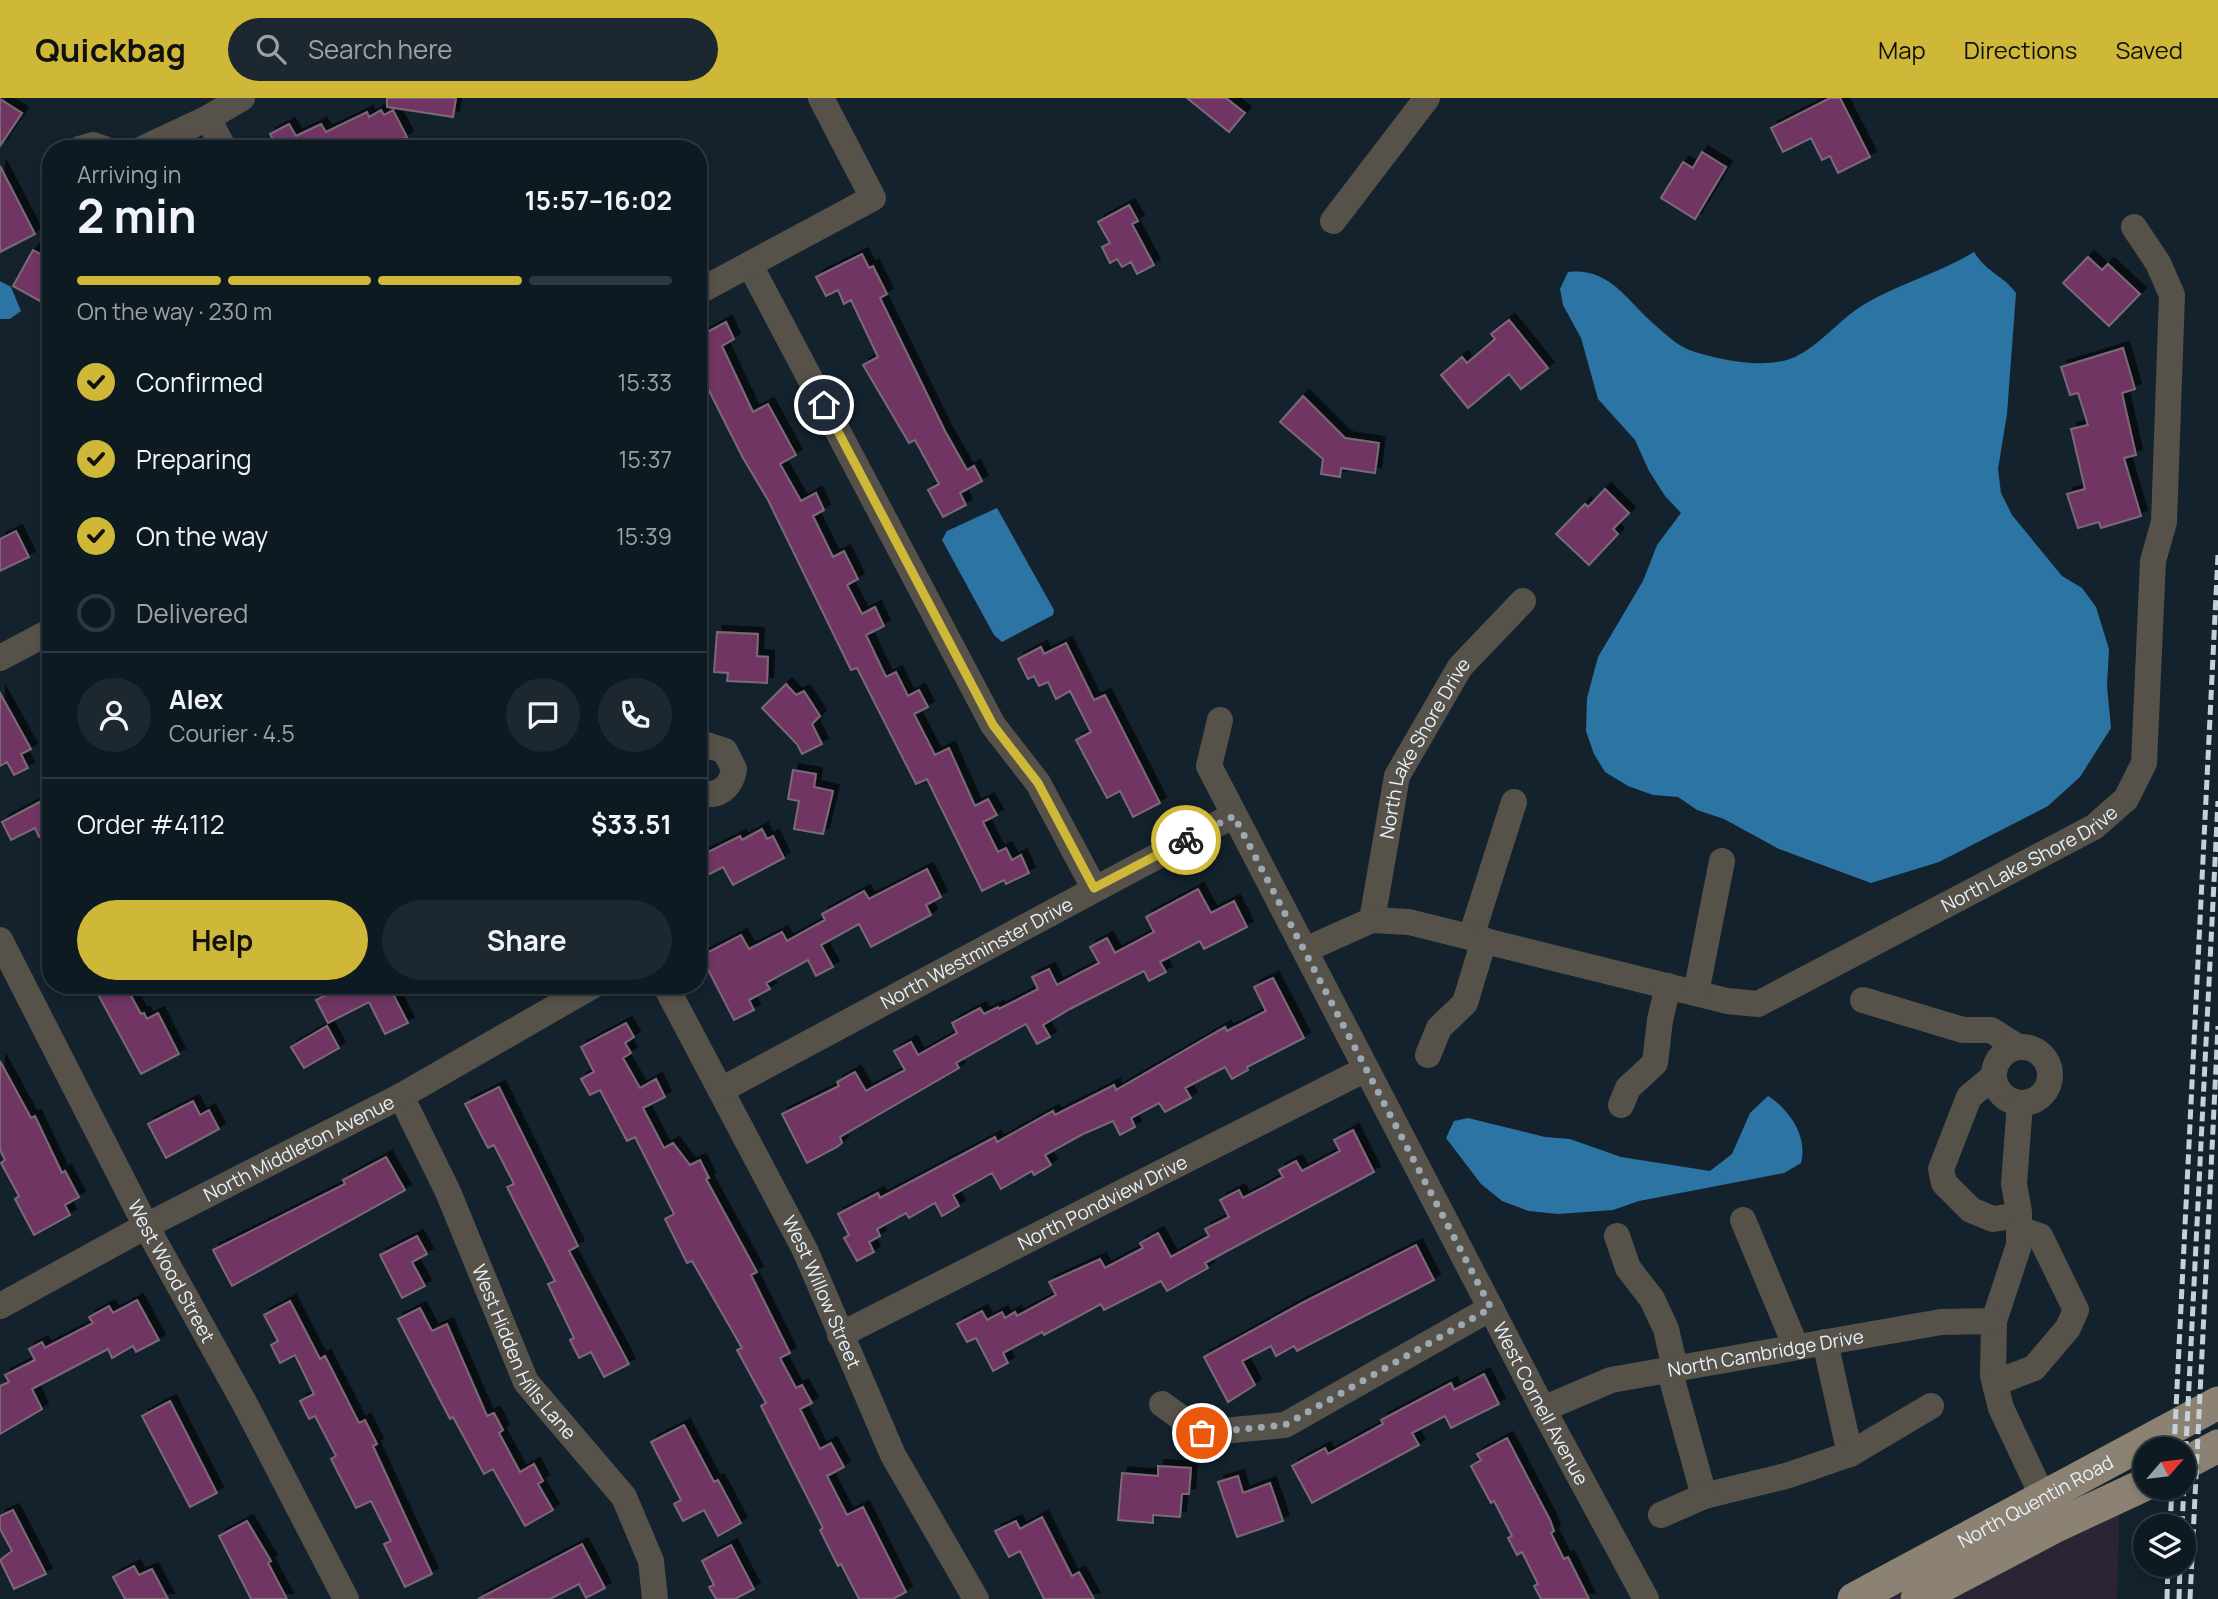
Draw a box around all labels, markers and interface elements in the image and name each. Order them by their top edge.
search box [228,18,718,81]
text: Quickbag [35,27,186,72]
icon: search [252,30,290,68]
text: Search here [308,31,453,67]
text: Map [1878,33,1926,66]
text: Directions [1964,33,2077,66]
text: Saved [2115,33,2183,66]
text: Arriving in [77,158,182,190]
text: 15:57–16:02 [524,182,672,218]
text: 2 min [77,184,197,247]
text: On the way · 230 m [77,295,272,327]
icon: check [77,363,115,401]
text: Confirmed [136,364,263,400]
text: 15:33 [617,366,672,398]
pin [794,375,854,435]
icon: home [805,386,843,424]
icon: check [77,440,115,478]
text: Preparing [136,441,252,477]
text: 15:37 [619,443,672,475]
icon: check [77,517,115,555]
text: On the way [136,518,268,554]
text: 15:39 [616,520,672,552]
text: Delivered [136,595,248,631]
street label: North Lake Shore Drive [1373,651,1476,841]
button: person [77,678,151,752]
button: chat [506,678,580,752]
button: phone [598,678,672,752]
text: Alex [169,681,223,717]
text: Courier · 4.5 [169,717,295,749]
street label: North Lake Shore Drive [1936,799,2123,918]
courier [1151,805,1221,875]
text: Order #4112 [77,806,224,842]
text: $33.51 [591,806,672,842]
icon: bike [1167,821,1205,859]
street label: North Westminster Drive [876,891,1077,1015]
button: Help [77,900,368,980]
button: Share [382,900,672,980]
street label: North Middleton Avenue [199,1089,399,1208]
street label: North Pondview Drive [1013,1149,1192,1256]
street label: West Wood Street [122,1195,221,1347]
street label: West Willow Street [776,1211,867,1373]
street label: West Hidden Hills Lane [466,1260,582,1445]
street label: West Cornell Avenue [1487,1317,1595,1490]
street label: North Cambridge Drive [1666,1323,1866,1383]
pin [1172,1403,1232,1463]
icon: bag [1183,1414,1221,1452]
north arrow [2133,1437,2196,1500]
map controls [2133,1437,2196,1577]
street label: North Quentin Road [1953,1449,2118,1554]
button: layers [2133,1514,2196,1577]

